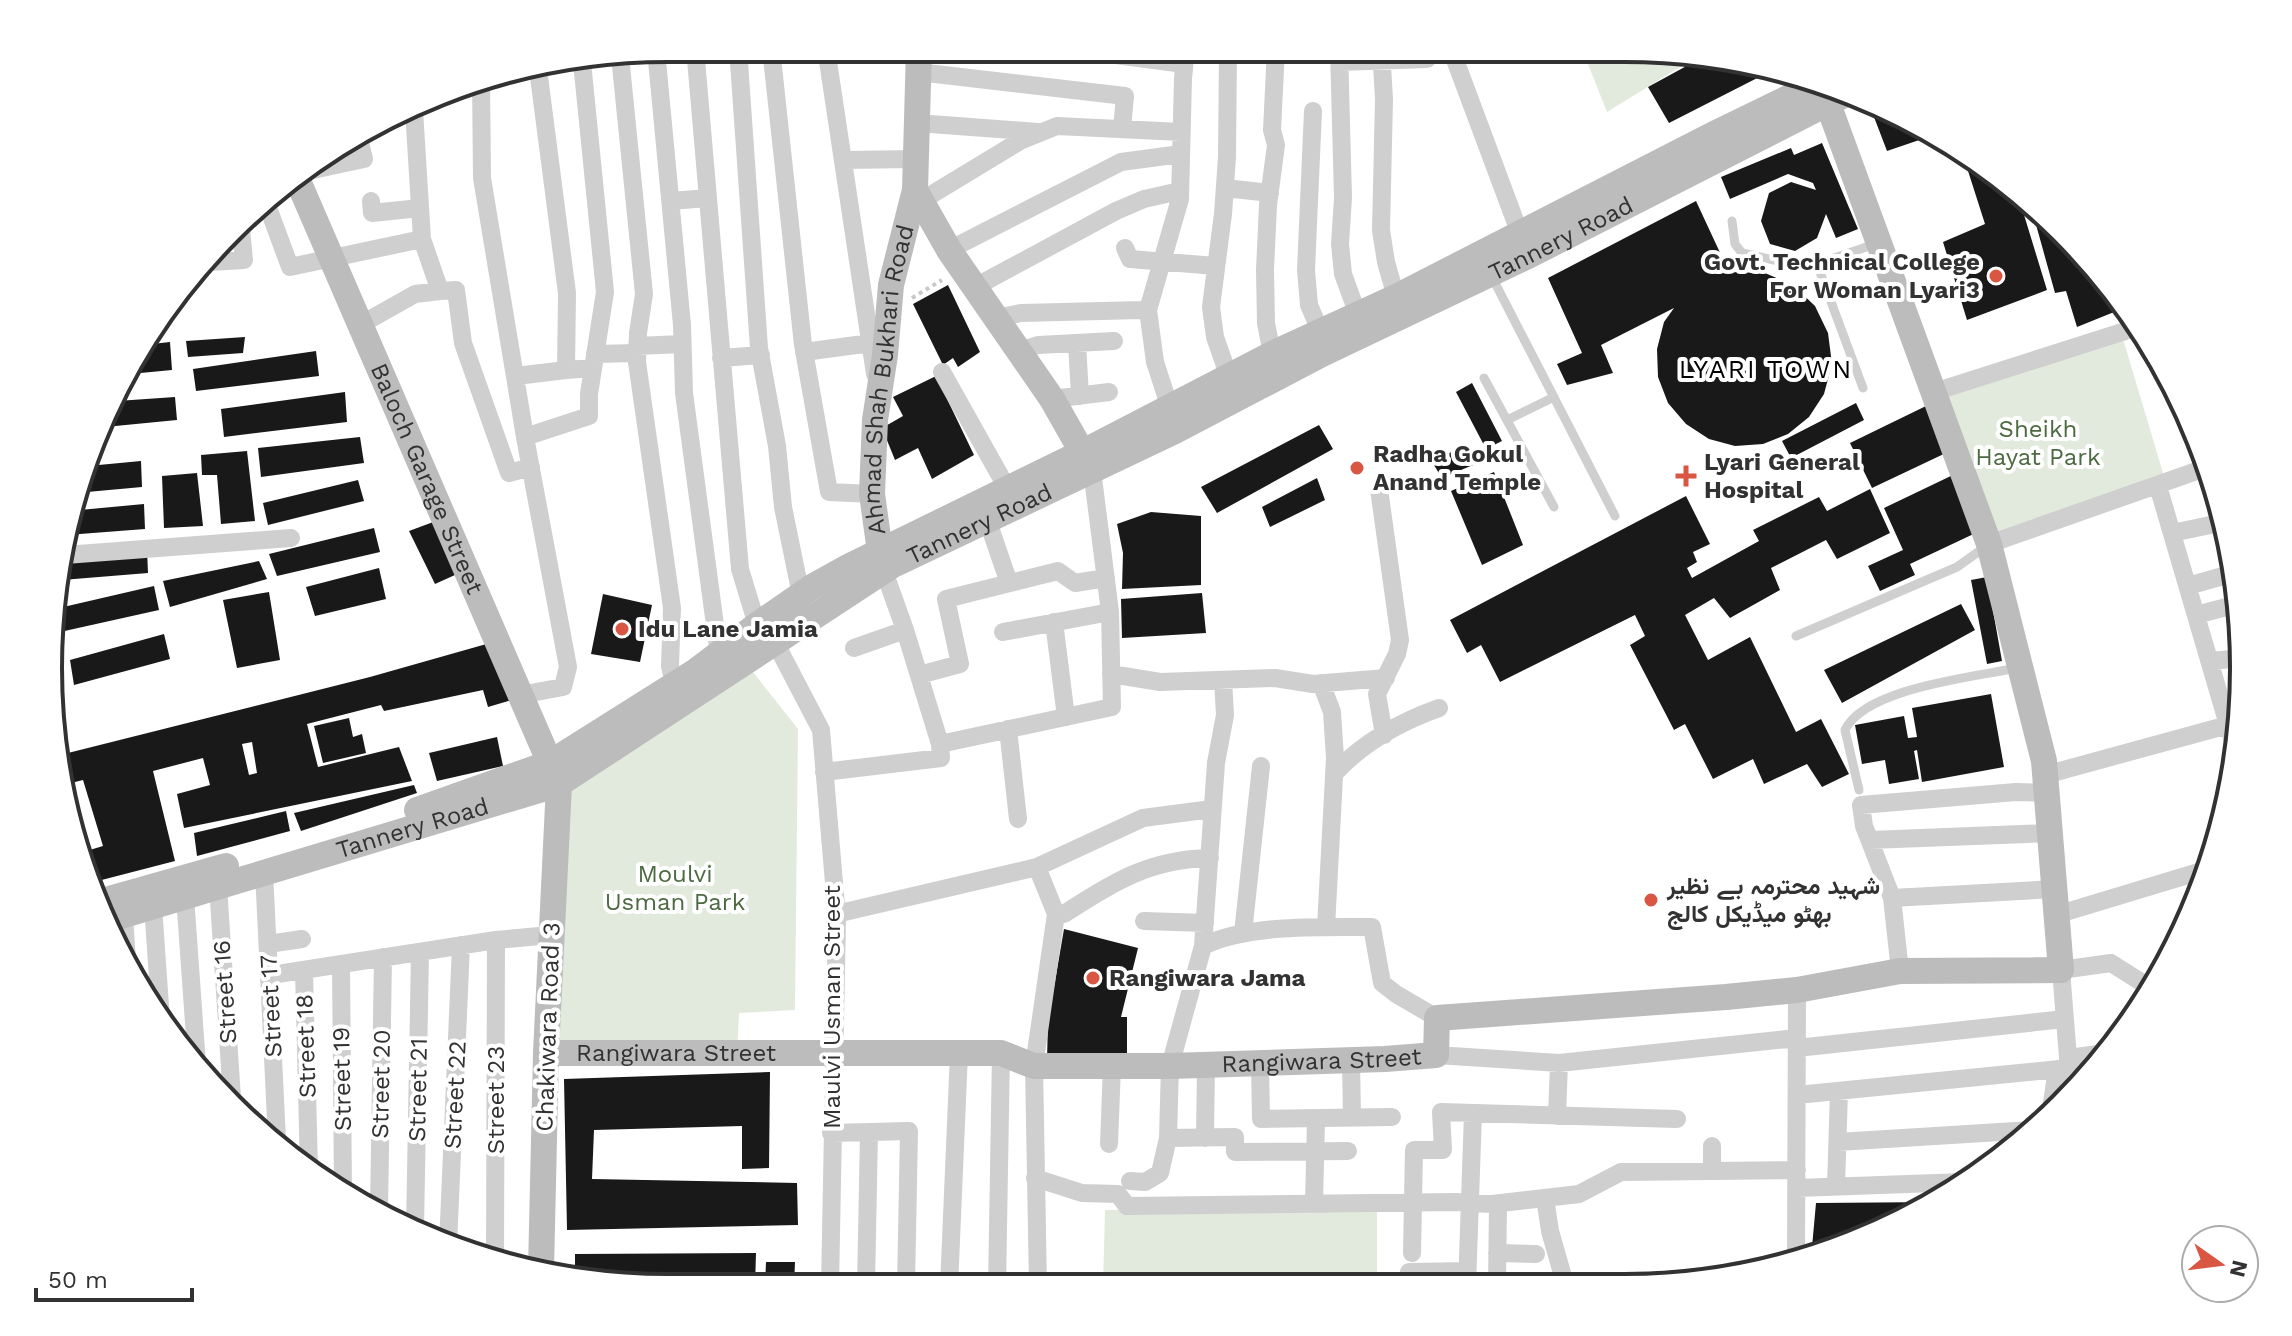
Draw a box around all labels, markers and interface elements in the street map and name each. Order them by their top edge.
street label: Tannery Road [1484,191,1638,287]
street label: Ahmad Shah Bukhari Road [858,222,920,537]
place label: Govt. Technical College For Woman Lyari3 [1704,248,1980,304]
marker: Govt. Technical College For Woman Lyari3 [1987,267,2005,285]
district label: LYARI TOWN [1679,354,1853,384]
street label: Baloch Garage Street [365,359,489,598]
park label: Sheikh Hayat Park [1975,415,2101,471]
place label: Radha Gokul Anand Temple [1373,440,1541,496]
place label: Lyari General Hospital [1704,448,1860,504]
marker: Radha Gokul Anand Temple [1348,459,1366,477]
marker: Lyari General Hospital [1675,465,1697,487]
street label: Tannery Road [902,478,1056,571]
place label: Idu Lane Jamia [638,615,818,643]
marker: Idu Lane Jamia [613,620,631,638]
street label: Tannery Road [333,792,492,864]
park label: Moulvi Usman Park [605,860,746,916]
place label: شہید محترمہ بے نظیر بھٹو میڈیکل کالج [1666,872,1880,931]
street label: Maulvi Usman Street [818,885,846,1129]
marker: شہید محترمہ بے نظیر بھٹو میڈیکل کالج [1642,891,1660,909]
street label: Chakiwara Road 3 [530,922,566,1132]
street label: Street 16 [207,939,243,1045]
street label: Street 17 [254,954,288,1058]
place label: Rangiwara Jama [1109,964,1306,992]
marker: Rangiwara Jama [1084,969,1102,987]
street label: Street 18 [290,993,322,1099]
street label: Street 19 [327,1027,357,1131]
street label: Street 20 [366,1029,396,1139]
street label: Street 21 [403,1038,433,1142]
street label: Rangiwara Street [576,1039,776,1067]
street label: Street 22 [438,1040,472,1150]
street label: Rangiwara Street [1221,1042,1422,1078]
street label: Street 23 [482,1046,510,1154]
north arrow [2180,1224,2260,1304]
scale bar [36,1252,192,1302]
text: N [2225,1258,2253,1280]
text: 50 m [48,1266,108,1294]

